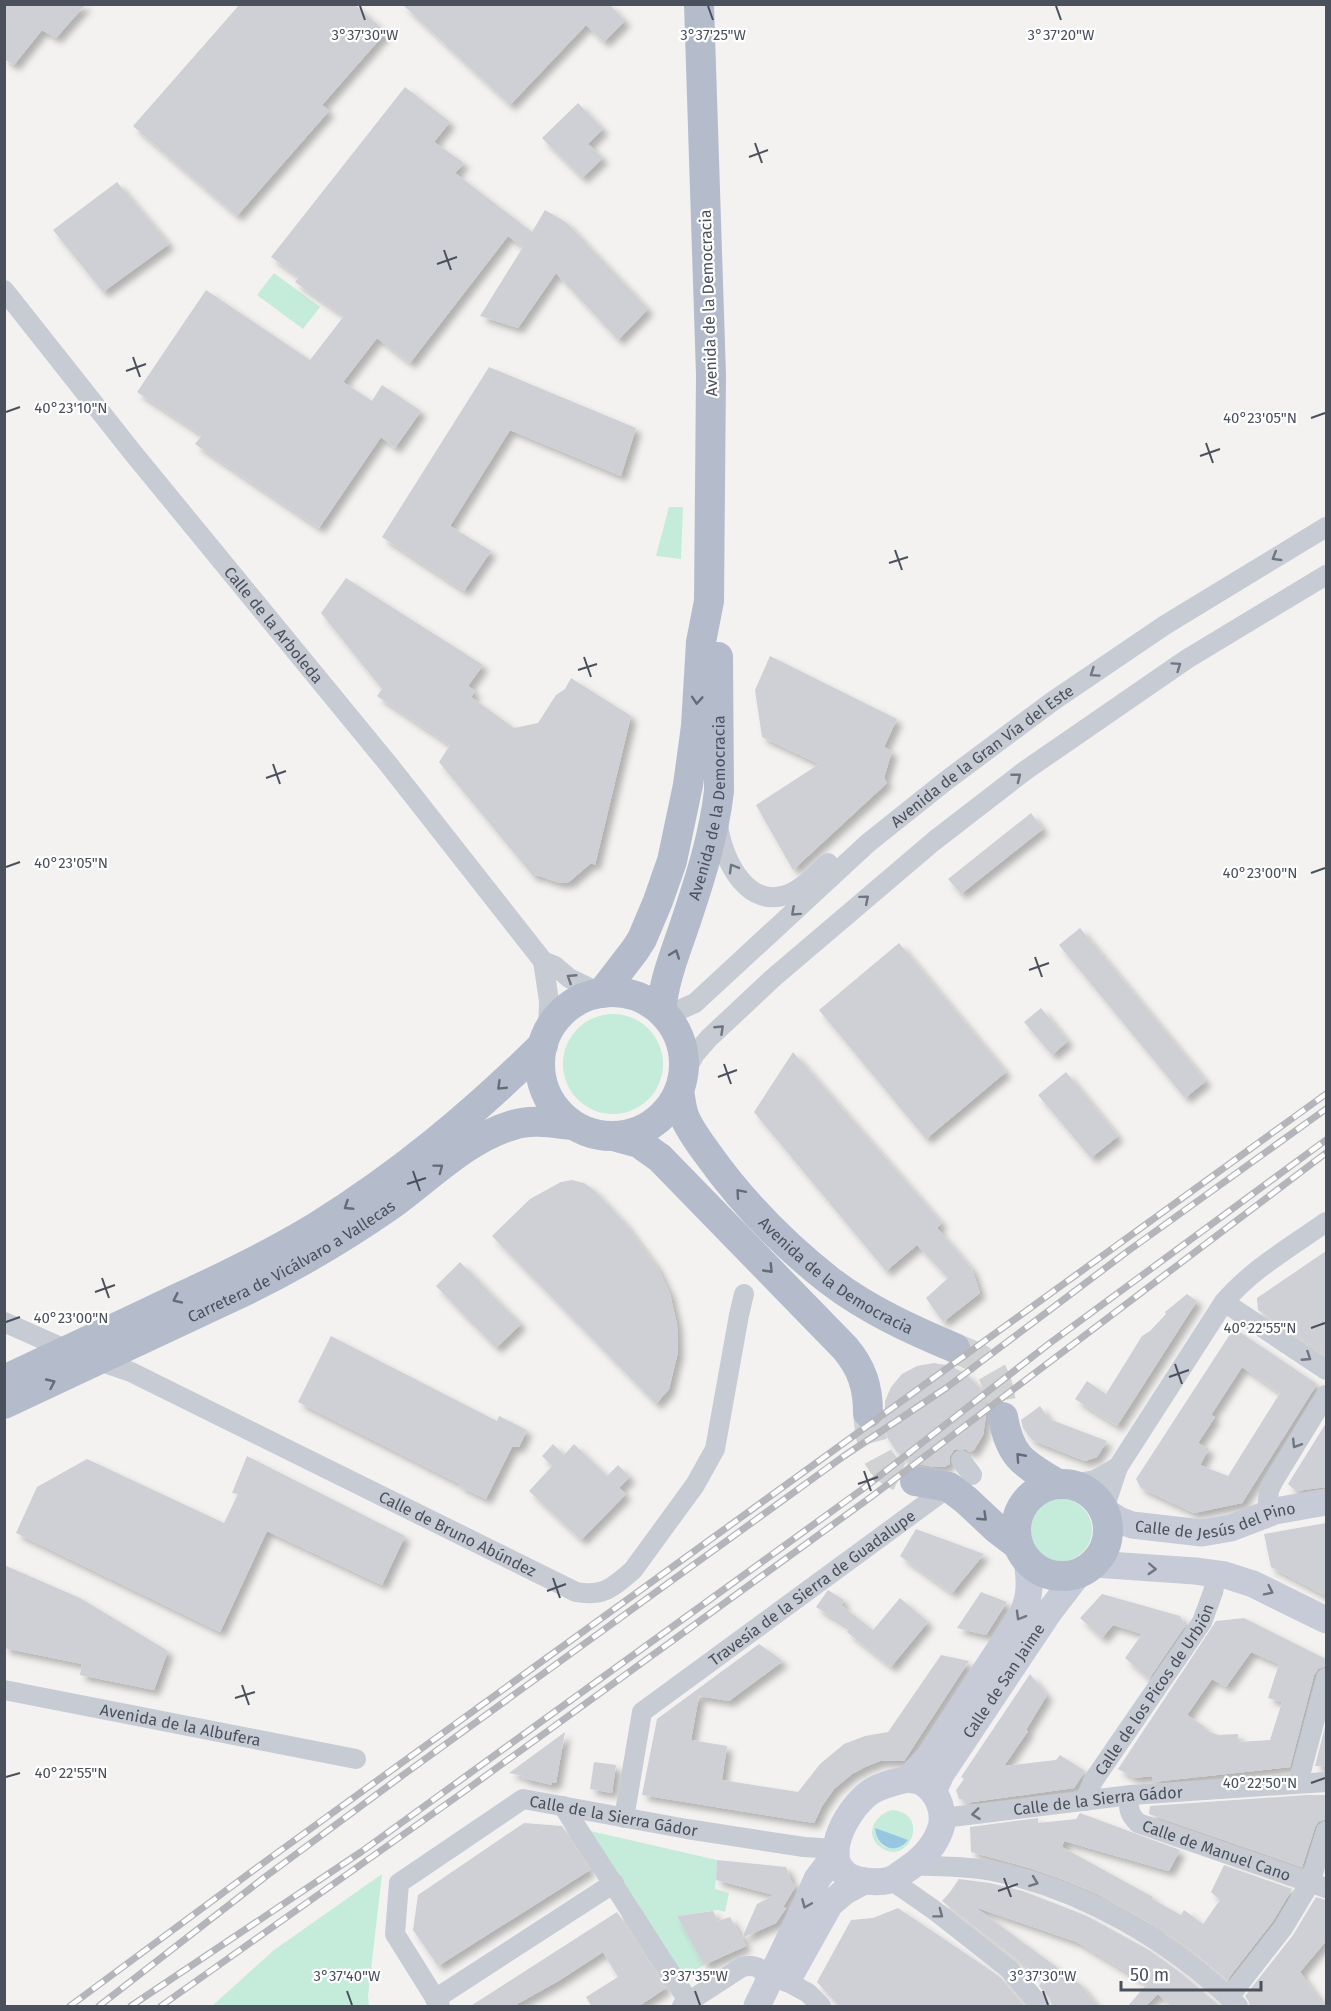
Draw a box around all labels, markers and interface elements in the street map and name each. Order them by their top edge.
text: 3°37'30"W [332,26,399,44]
text: 3°37'25"W [680,26,746,44]
text: 3°37'20"W [1028,26,1095,44]
street label: Avenida de la Democracia [696,209,721,397]
text: 40°23'10"N [34,399,108,417]
text: 40°23'05"N [1223,409,1297,427]
one-way arrow [1272,549,1282,561]
street label: Calle de la Arboleda [220,563,327,687]
one-way arrow [1171,661,1181,673]
one-way arrow [1090,666,1101,677]
street label: Avenida de la Gran Vía del Este [887,681,1077,831]
one-way arrow [691,696,704,705]
street label: Avenida de la Democracia [685,715,729,903]
one-way arrow [1010,773,1021,784]
text: 40°23'05"N [34,854,108,872]
one-way arrow [728,864,740,874]
text: 40°23'00"N [1223,864,1298,882]
one-way arrow [858,895,869,906]
one-way arrow [791,905,802,916]
one-way arrow [667,949,680,960]
one-way arrow [567,973,577,985]
one-way arrow [713,1025,723,1036]
one-way arrow [498,1079,508,1090]
one-way arrow [433,1165,444,1176]
one-way arrow [736,1189,747,1200]
street label: Carretera de Vicálvaro a Vallecas [185,1196,399,1327]
one-way arrow [344,1199,355,1210]
street label: Avenida de la Democracia [755,1213,916,1338]
one-way arrow [762,1262,773,1272]
one-way arrow [172,1292,183,1304]
text: 40°23'00"N [34,1309,109,1327]
text: 40°22'55"N [1223,1319,1297,1337]
one-way arrow [1301,1350,1312,1361]
one-way arrow [44,1378,55,1390]
one-way arrow [1291,1438,1303,1448]
one-way arrow [1016,1453,1027,1464]
street label: Calle de Bruno Abúndez [376,1487,539,1581]
street label: Calle de Jesús del Pino [1134,1499,1297,1543]
street label: Travesía de la Sierra de Guadalupe [705,1506,919,1670]
one-way arrow [976,1509,987,1520]
one-way arrow [1148,1562,1157,1575]
one-way arrow [1262,1584,1273,1596]
street label: Calle de los Picos de Urbión [1091,1601,1218,1779]
one-way arrow [1016,1610,1028,1621]
street label: Calle de San Jaime [959,1620,1049,1742]
street label: Avenida de la Albufera [99,1700,262,1750]
text: 40°22'55"N [34,1764,108,1782]
text: 40°22'50"N [1223,1774,1297,1792]
street label: Calle de la Sierra Gádor [1012,1783,1184,1819]
street label: Calle de la Sierra Gádor [528,1791,700,1841]
one-way arrow [971,1807,980,1820]
street label: Calle de Manuel Cano [1140,1816,1293,1885]
one-way arrow [1028,1875,1038,1888]
one-way arrow [801,1898,813,1909]
one-way arrow [932,1906,943,1917]
scale bar [1121,1954,1260,1992]
text: 50 m [1130,1964,1169,1986]
text: 3°37'40"W [314,1967,381,1985]
text: 3°37'35"W [662,1967,728,1985]
text: 3°37'30"W [1010,1967,1077,1985]

